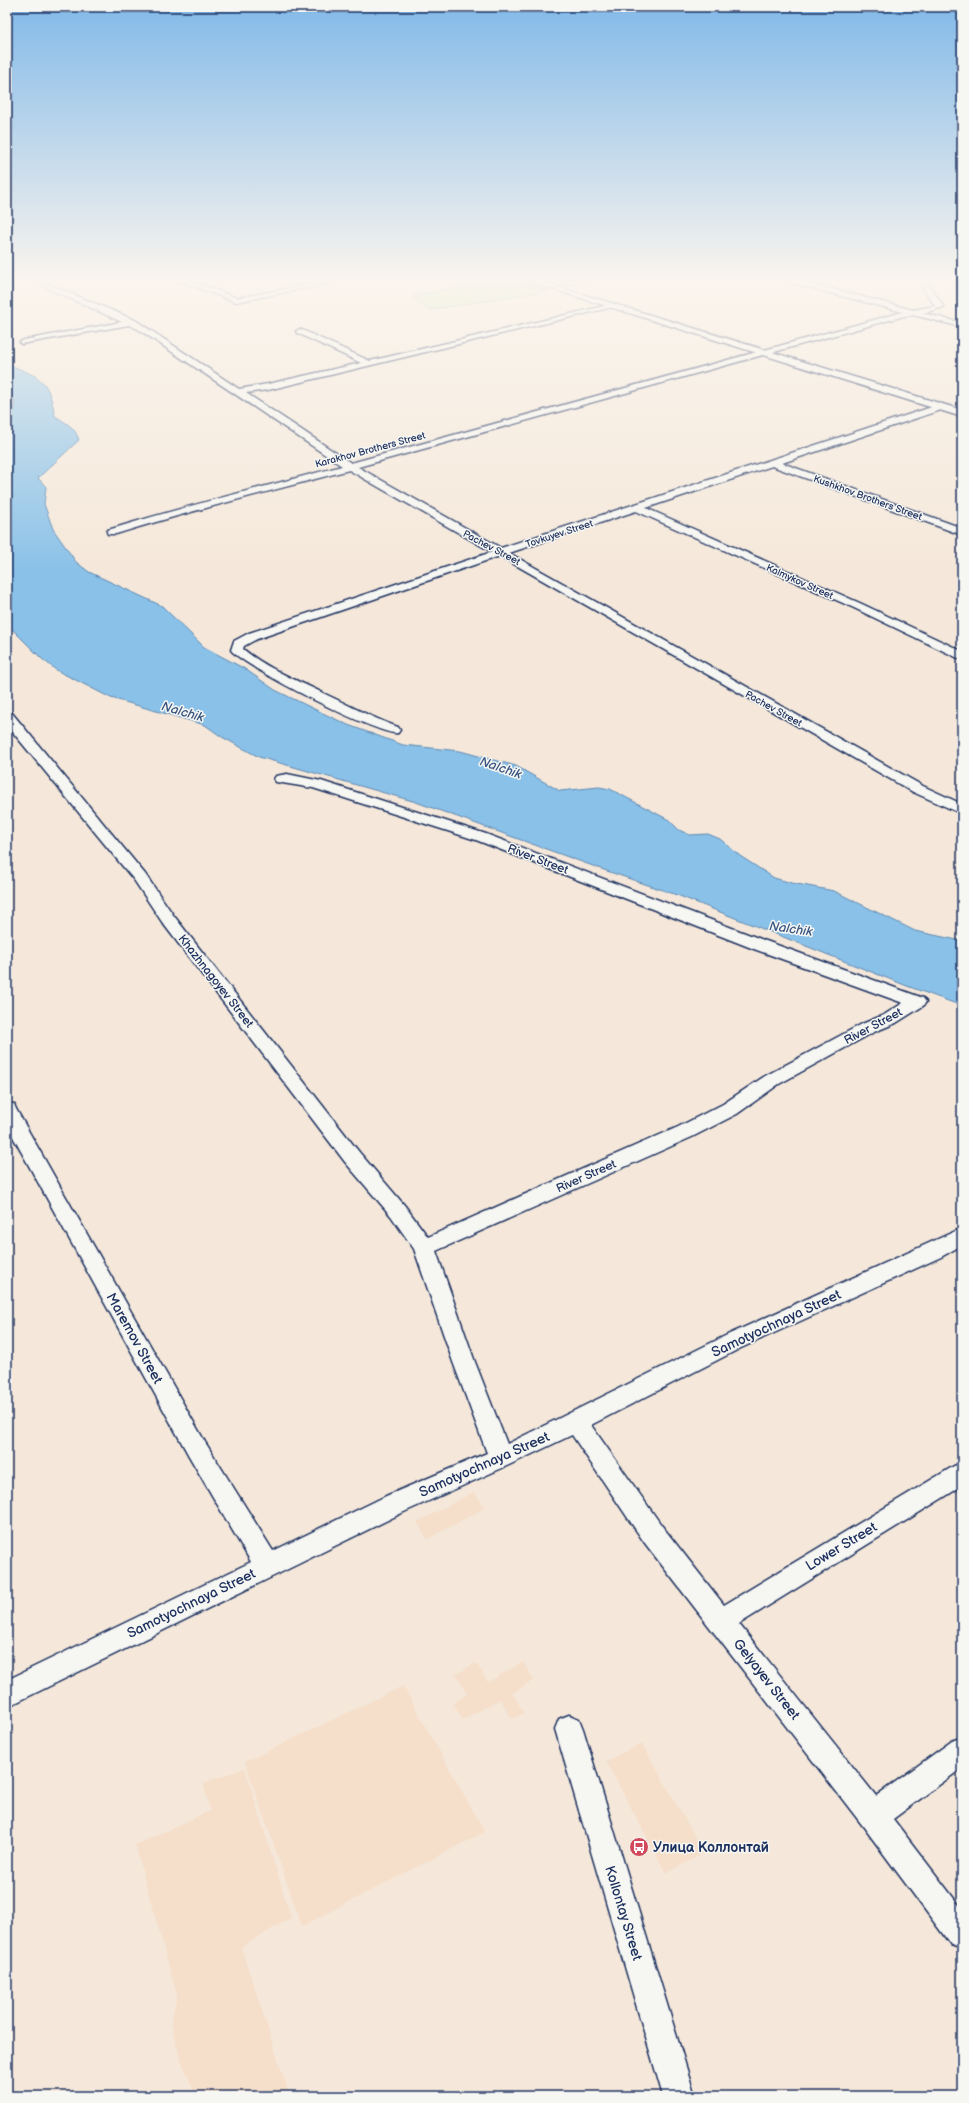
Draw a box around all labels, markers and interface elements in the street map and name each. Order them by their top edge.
street label: Karakhov Brothers Street [314,429,427,470]
street label: Kushkhov Brothers Street [812,473,924,523]
street label: Tovkuyev Street [524,517,595,551]
street label: Pachev Street [461,528,522,568]
street label: Kalmykov Street [764,562,835,602]
street label: Pachev Street [743,688,804,729]
water label: Nalchik [160,698,206,726]
water label: Nalchik [478,753,524,783]
street label: River Street [505,841,571,878]
water label: Nalchik [768,918,814,940]
street label: Khazhnagoyev Street [175,932,257,1031]
street label: River Street [841,1005,905,1048]
street label: River Street [554,1156,619,1196]
street label: Samotyochnaya Street [709,1286,844,1361]
street label: Maremov Street [103,1290,167,1387]
street label: Samotyochnaya Street [416,1428,553,1501]
street label: Lower Street [803,1518,881,1574]
street label: Samotyochnaya Street [124,1565,259,1642]
street label: Gelyayev Street [730,1635,804,1724]
bus stop icon: Улица Коллонтай [628,1836,650,1858]
place label: Улица Коллонтай [653,1839,769,1856]
street label: Kollontay Street [601,1864,646,1963]

